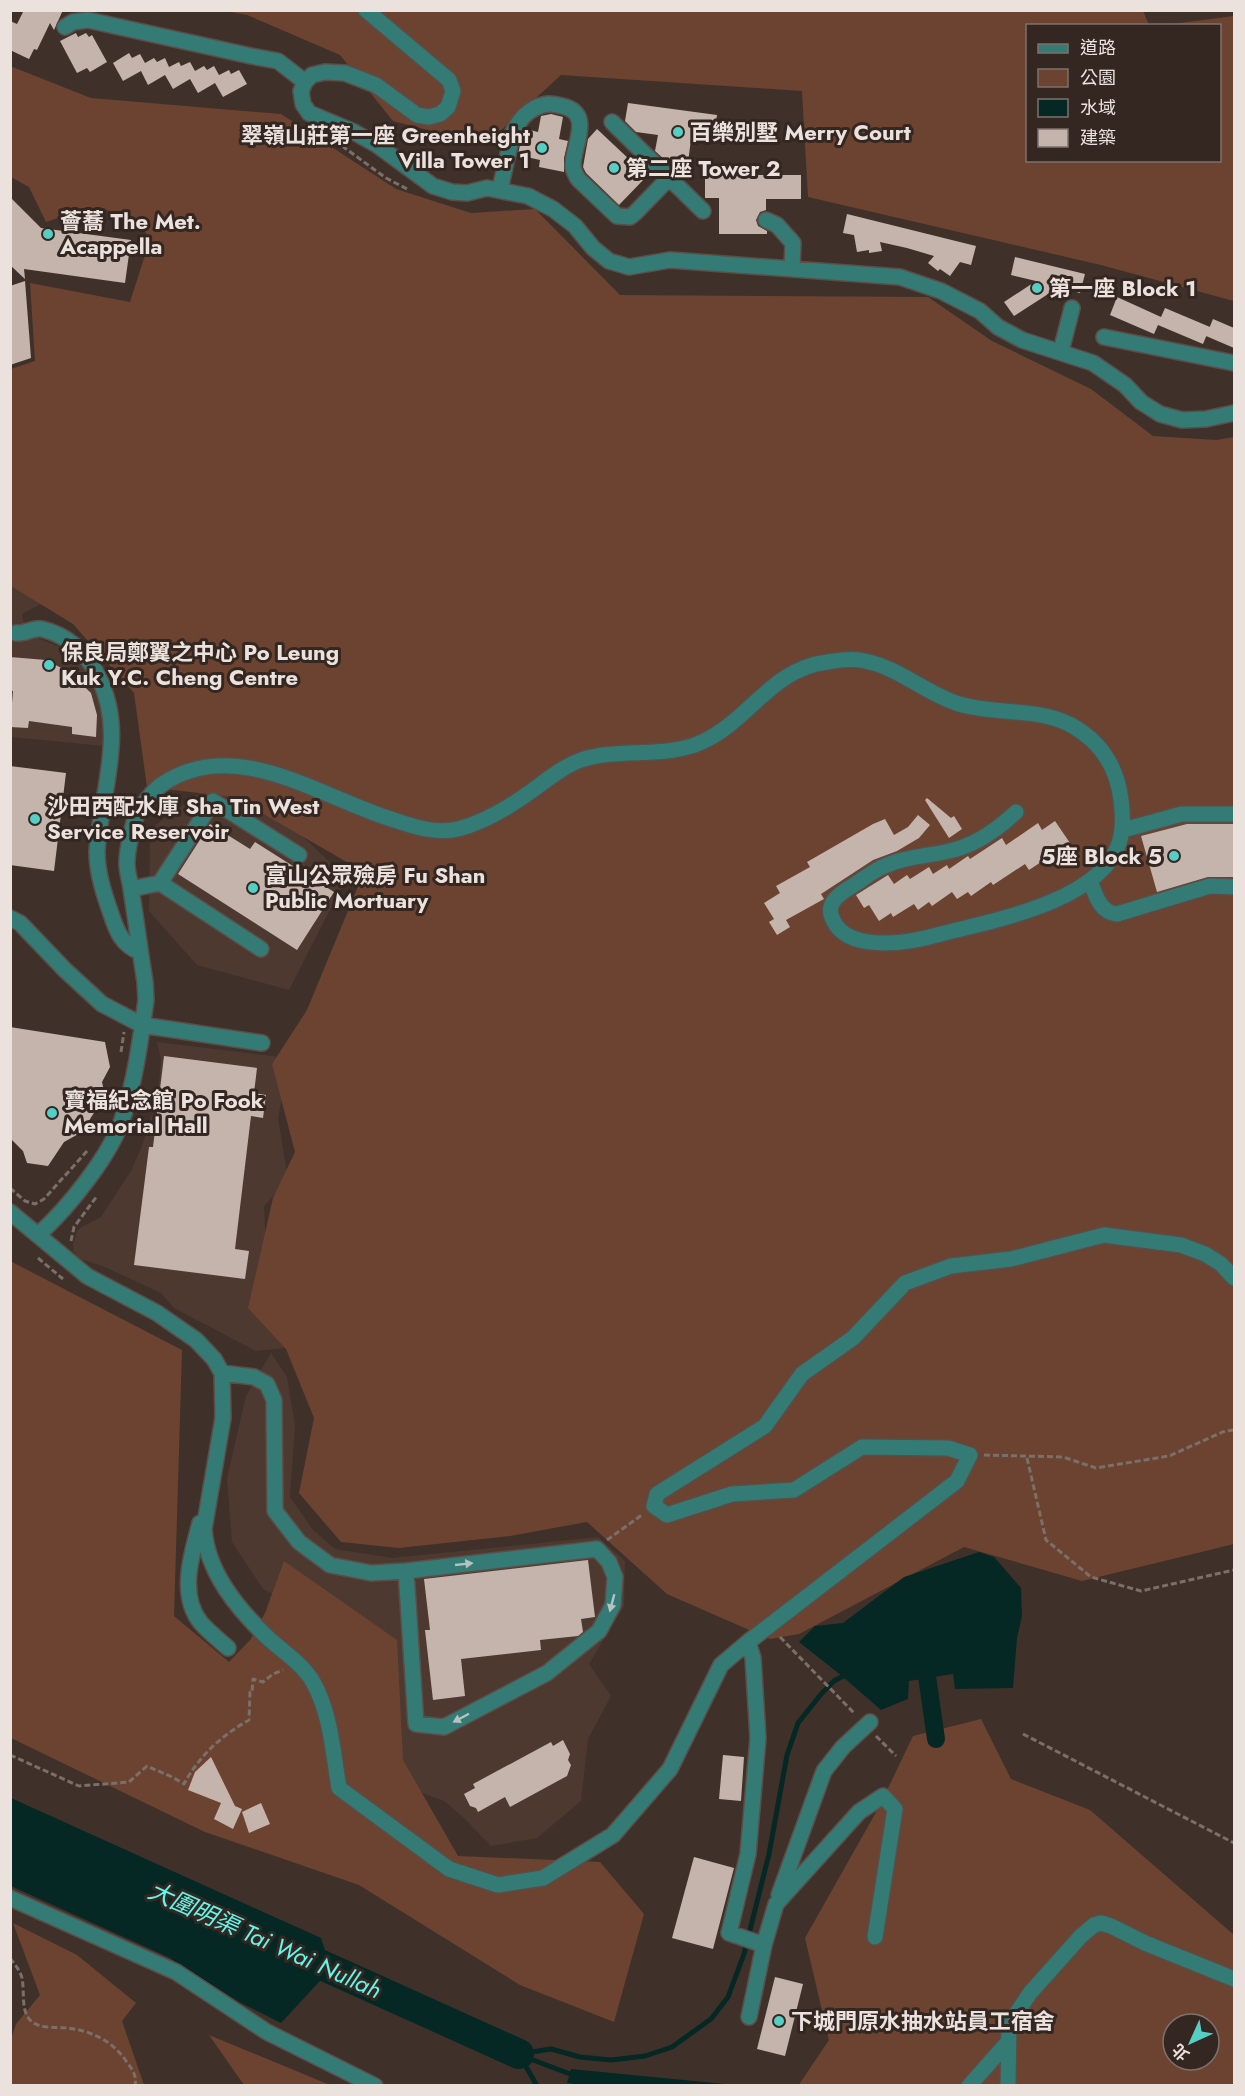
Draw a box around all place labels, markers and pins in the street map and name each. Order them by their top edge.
place label: 百樂別墅 Merry Court [690,116,911,148]
place label: 翠嶺山莊第一座 Greenheight Villa Tower 1 [241,119,530,176]
marker: 百樂別墅 Merry Court [671,125,685,139]
marker: 翠嶺山莊第一座 Greenheight Villa Tower 1 [535,141,549,155]
place label: 第二座 Tower 2 [626,152,781,184]
marker: 第二座 Tower 2 [607,161,621,175]
place label: 薈蕎 The Met. Acappella [59,205,201,262]
marker: 薈蕎 The Met. Acappella [41,227,55,241]
place label: 第一座 Block 1 [1049,272,1197,304]
marker: 第一座 Block 1 [1030,281,1044,295]
place label: 保良局鄭翼之中心 Po Leung Kuk Y.C. Cheng Centre [61,636,339,693]
marker: 保良局鄭翼之中心 Po Leung Kuk Y.C. Cheng Centre [42,658,56,672]
place label: 沙田西配水庫 Sha Tin West Service Reservoir [47,790,319,847]
marker: 沙田西配水庫 Sha Tin West Service Reservoir [28,812,42,826]
place label: 5座 Block 5 [1041,840,1162,872]
marker: 5座 Block 5 [1167,849,1181,863]
place label: 富山公眾殮房 Fu Shan Public Mortuary [265,859,485,916]
marker: 富山公眾殮房 Fu Shan Public Mortuary [246,881,260,895]
place label: 寶福紀念館 Po Fook Memorial Hall [64,1084,264,1141]
marker: 寶福紀念館 Po Fook Memorial Hall [45,1106,59,1120]
place label: 下城門原水抽水站員工宿舍 [791,2005,1055,2037]
marker: 下城門原水抽水站員工宿舍 [772,2014,786,2028]

